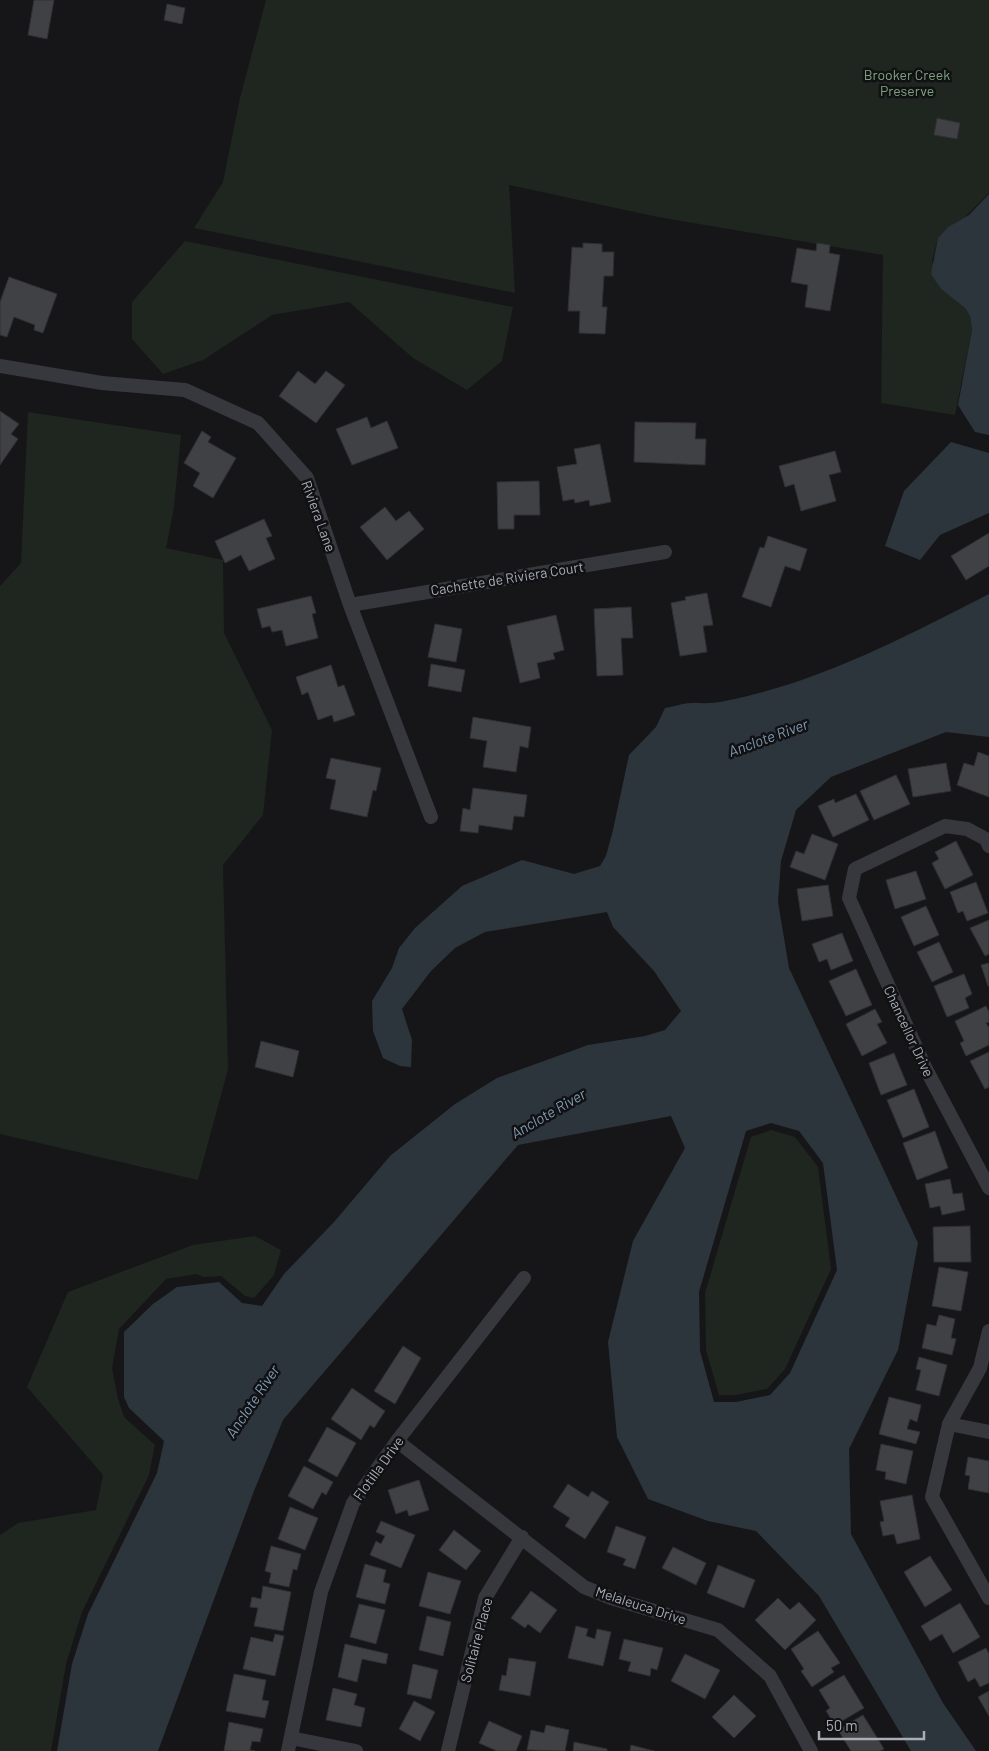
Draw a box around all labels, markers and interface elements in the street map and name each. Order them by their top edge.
park label: Brooker Creek Preserve [864,66,950,99]
street label: Riviera Lane [298,478,340,554]
street label: Cachette de Riviera Court [429,558,585,598]
water label: Anclote River [726,714,811,760]
street label: Chancellor Drive [880,983,938,1079]
water label: Anclote River [507,1084,589,1142]
water label: Anclote River [221,1361,283,1441]
street label: Flotilla Drive [349,1433,407,1503]
street label: Melaleuca Drive [593,1582,689,1628]
street label: Solitaire Place [457,1596,495,1684]
scale bar [819,1708,924,1740]
text: 50 m [826,1716,858,1734]

